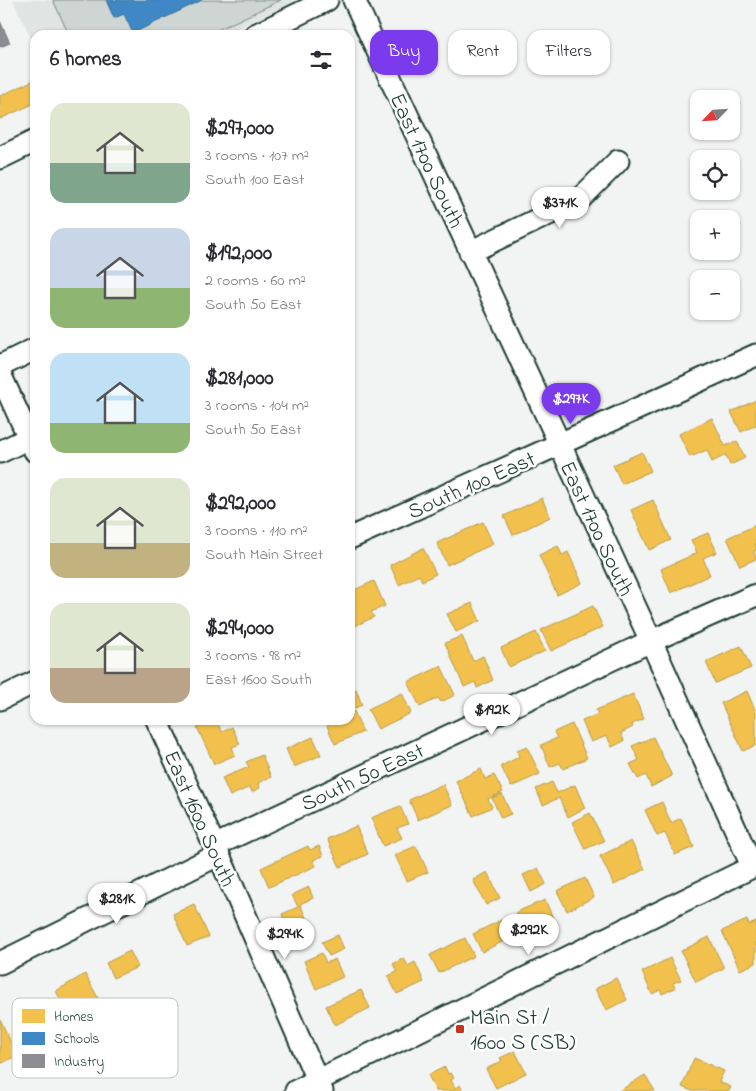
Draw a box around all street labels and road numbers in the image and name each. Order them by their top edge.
street label: East 1700 South [380,88,471,234]
street label: South 100 East [403,444,542,529]
street label: East 1700 South [550,456,641,602]
street label: South 50 East [296,736,431,821]
street label: East 1600 South [154,746,243,893]

